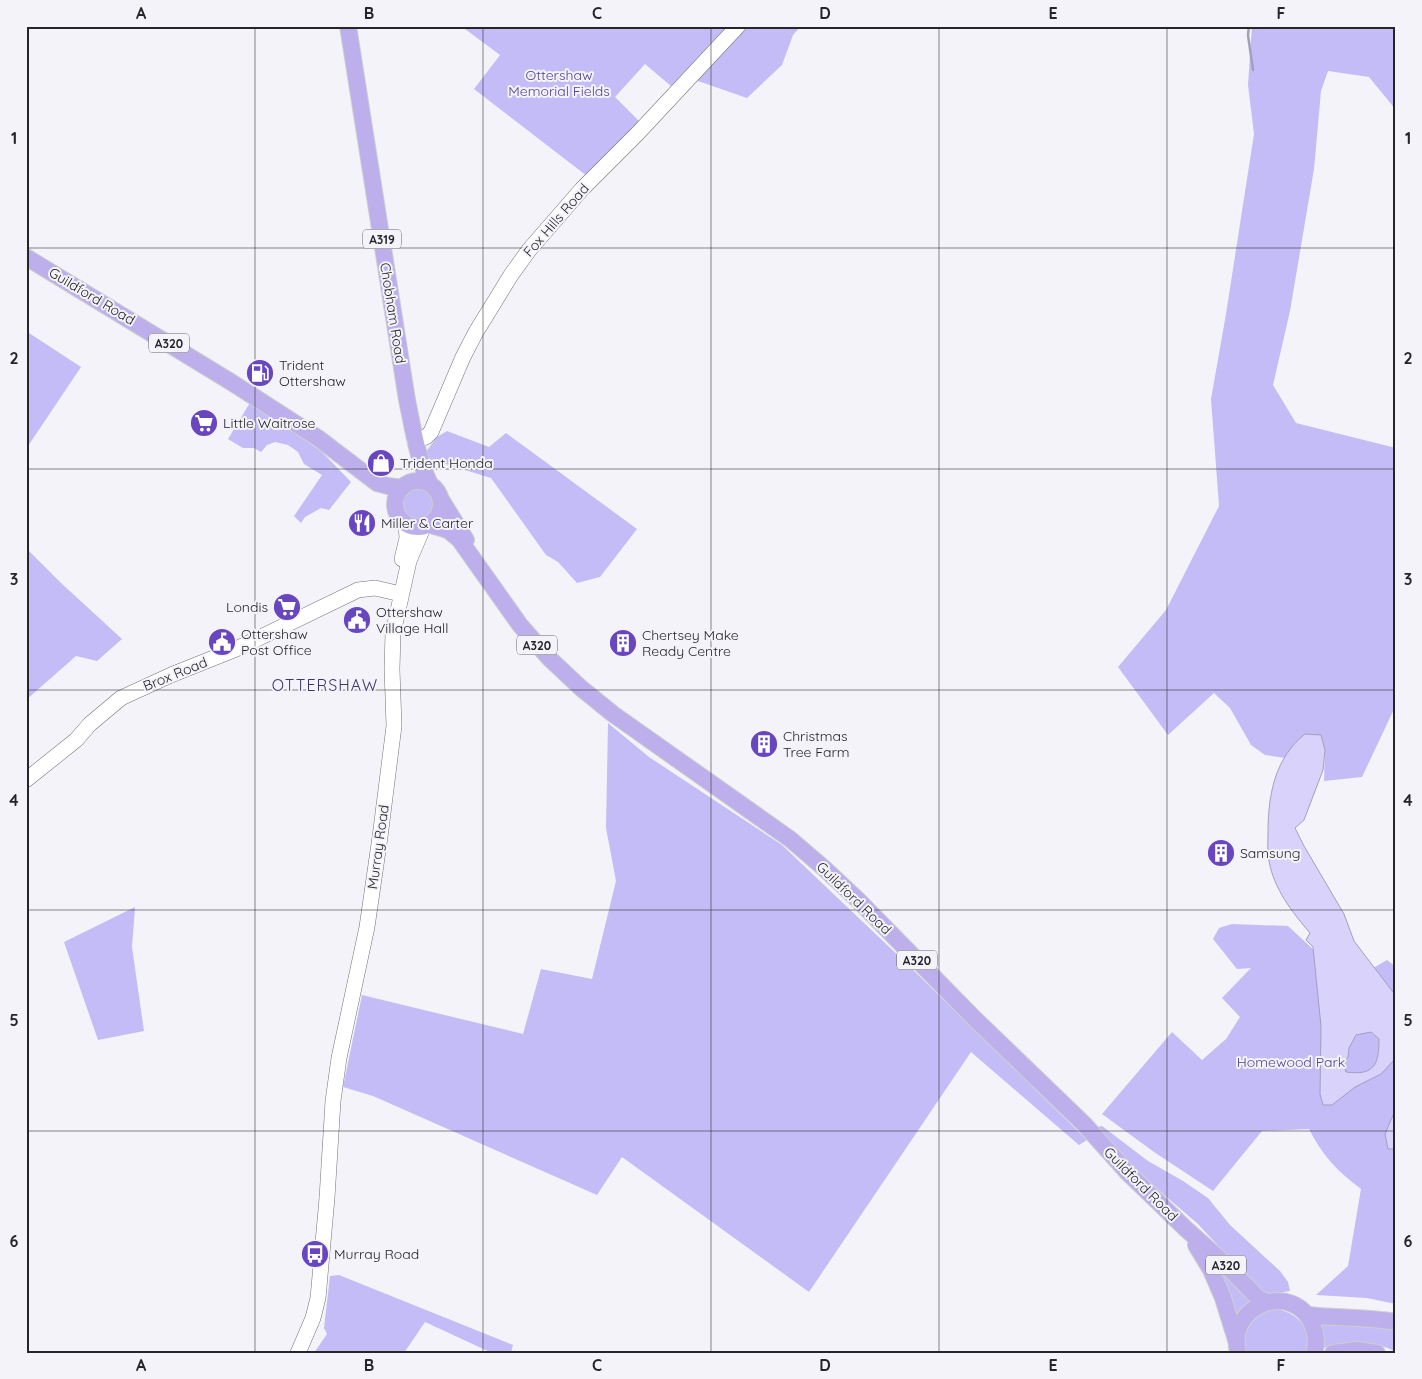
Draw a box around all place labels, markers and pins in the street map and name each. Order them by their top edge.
place label: Trident Ottershaw [279,356,346,390]
fuel station icon: Trident Ottershaw [245,358,275,388]
supermarket icon: Little Waitrose [189,408,219,438]
place label: Little Waitrose [223,414,315,432]
shop icon: Trident Honda [366,448,396,478]
place label: Trident Honda [400,454,493,472]
restaurant icon: Miller & Carter [347,508,377,538]
place label: Miller & Carter [381,514,474,532]
supermarket icon: Londis [272,592,302,622]
place label: Londis [226,598,268,616]
place label: Ottershaw Village Hall [376,603,448,637]
public building icon: Ottershaw Village Hall [342,605,372,635]
place label: Ottershaw Post Office [241,625,312,659]
place label: Chertsey Make Ready Centre [642,626,739,660]
public building icon: Ottershaw Post Office [207,627,237,657]
building icon: Chertsey Make Ready Centre [608,628,638,658]
place label: Christmas Tree Farm [783,727,850,761]
building icon: Christmas Tree Farm [749,729,779,759]
building icon: Samsung [1206,838,1236,868]
place label: Samsung [1240,844,1300,862]
bus stop icon: Murray Road [300,1239,330,1269]
place label: Murray Road [334,1245,419,1263]

